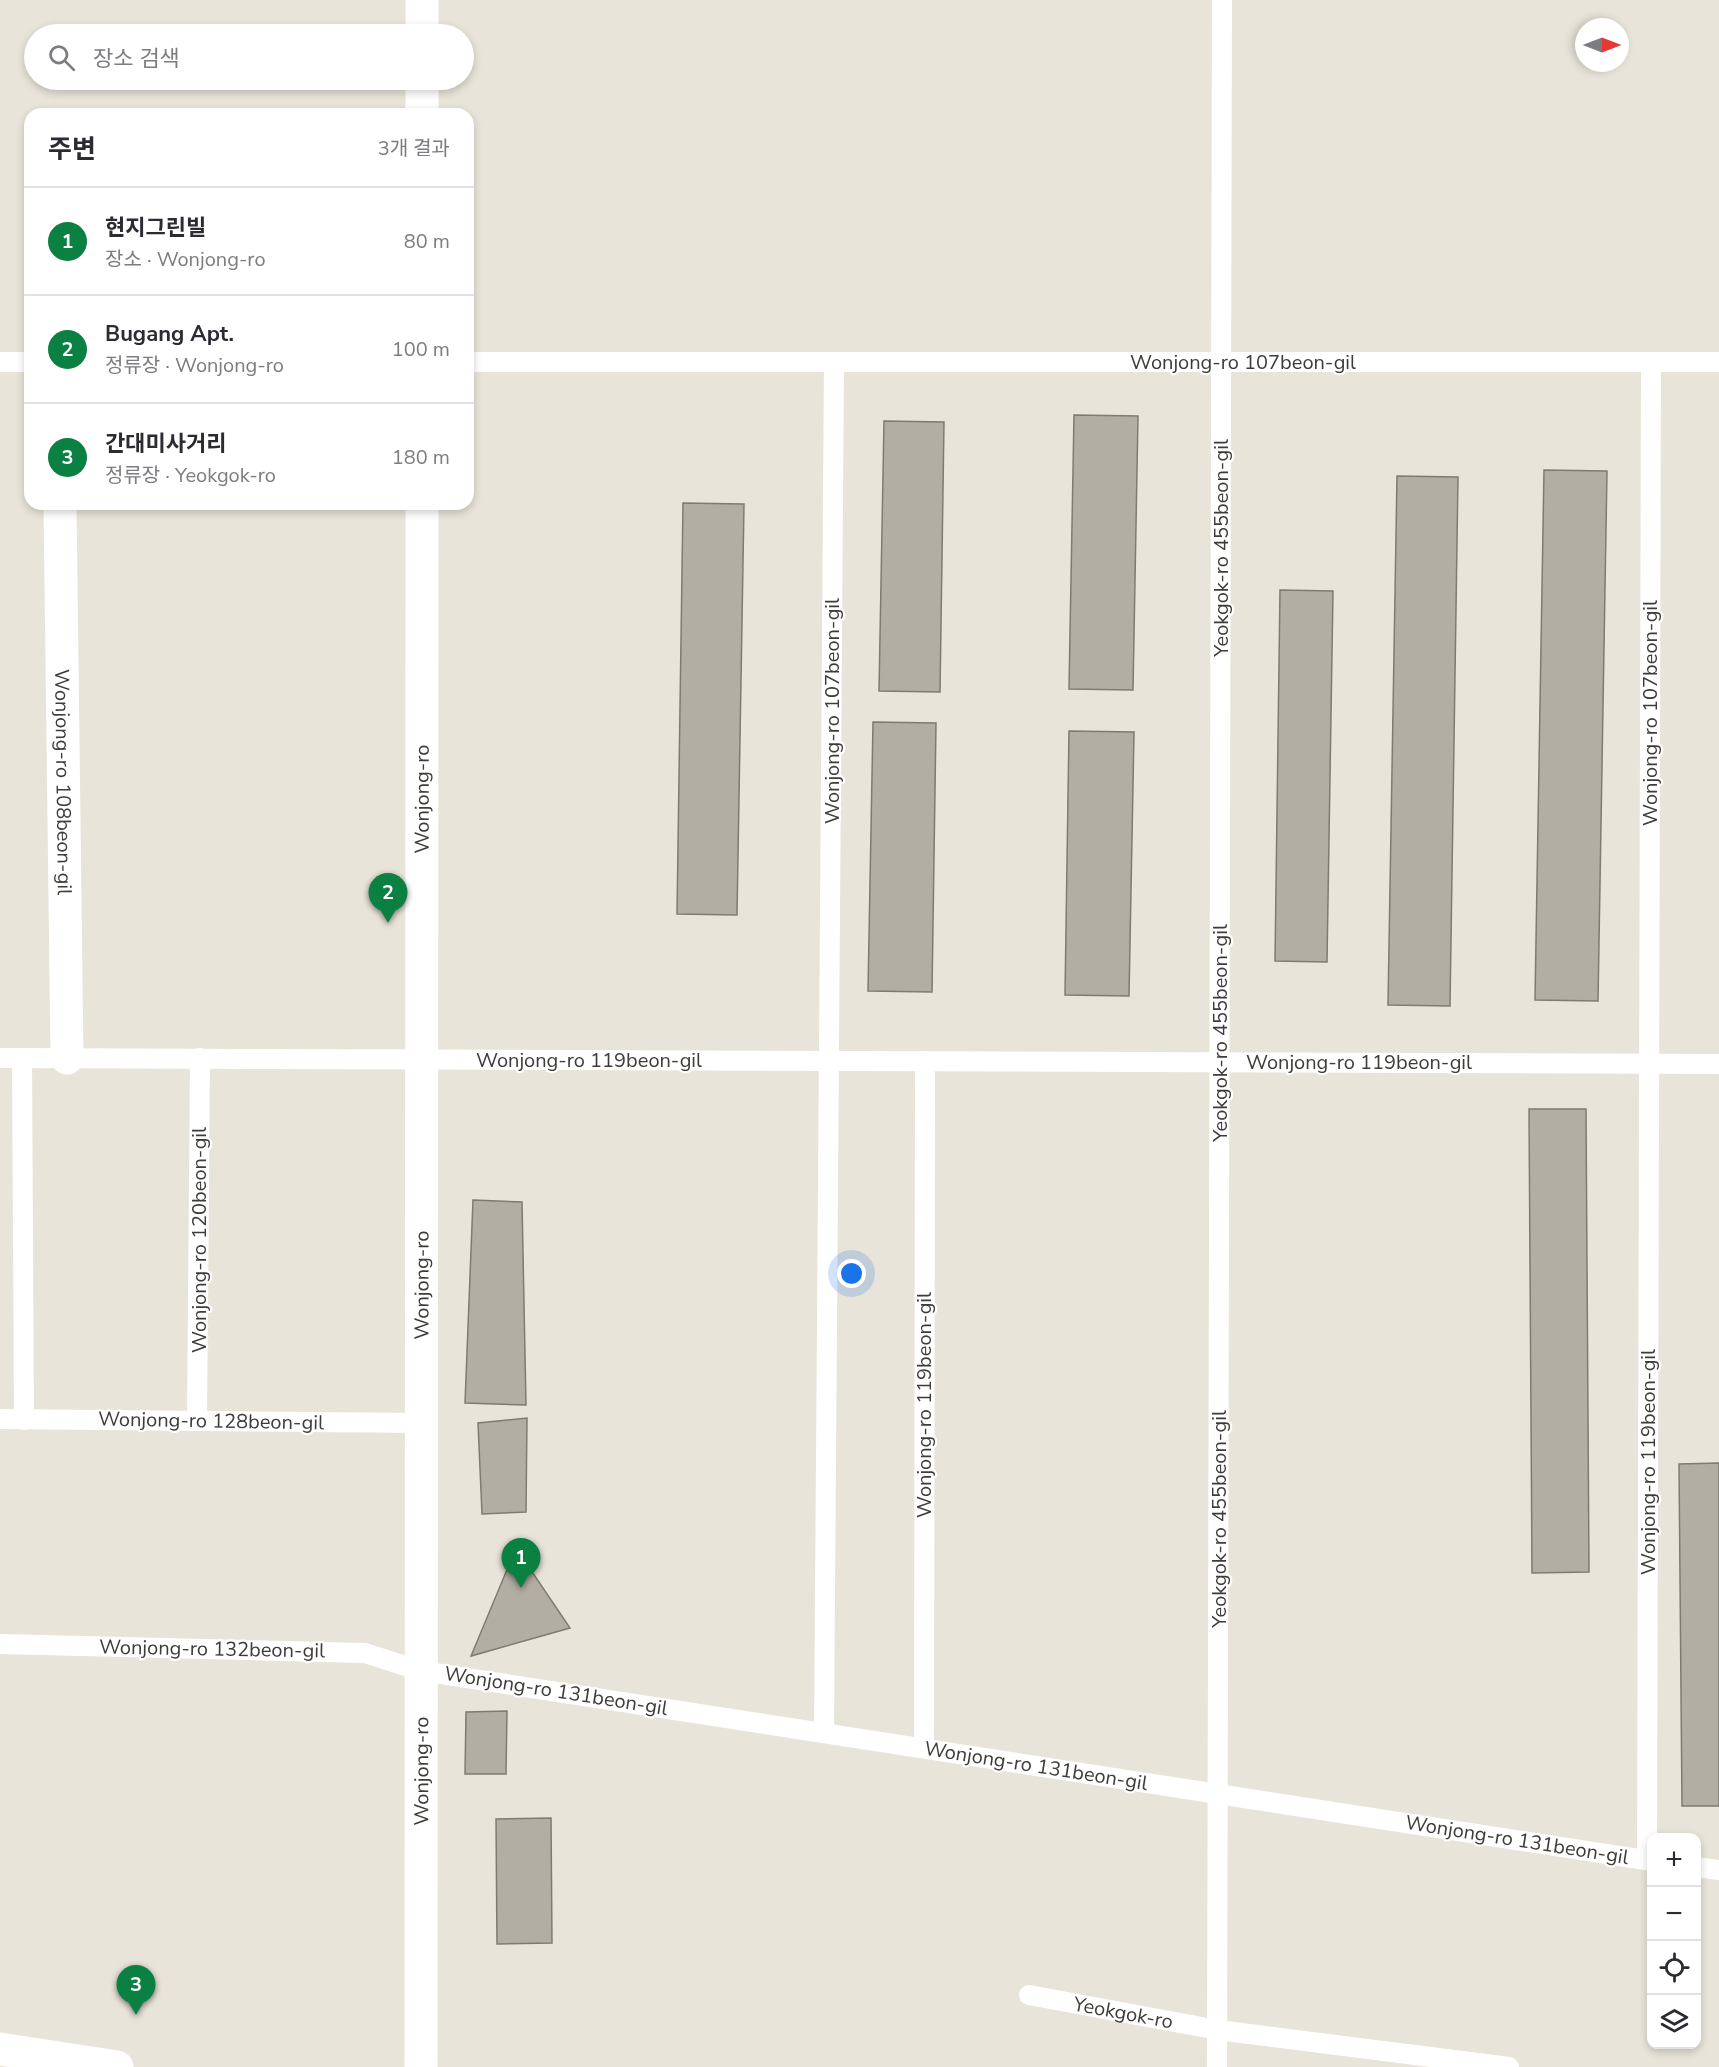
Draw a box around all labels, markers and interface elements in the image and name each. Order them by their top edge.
north arrow [1575,18,1629,72]
search box [24,24,474,90]
icon: search [45,41,78,74]
text: 장소 검색 [93,44,180,74]
text: 주변 [48,132,96,167]
text: 3개 결과 [378,135,450,162]
text: 현지그린빌 [105,213,206,243]
text: 1 [62,228,74,255]
text: 80 m [404,228,450,255]
text: 장소 · Wonjong-ro [105,246,266,273]
text: Bugang Apt. [105,319,234,349]
text: 2 [62,336,74,363]
text: 100 m [392,336,450,363]
street label: Wonjong-ro 107beon-gil [1130,349,1356,376]
text: 정류장 · Wonjong-ro [105,352,284,379]
text: 간대미사거리 [105,429,226,459]
street label: Yeokgok-ro 455beon-gil [1208,439,1235,658]
text: 3 [62,444,74,471]
text: 180 m [392,444,450,471]
text: 정류장 · Yeokgok-ro [105,462,276,489]
street label: Wonjong-ro 107beon-gil [819,598,846,824]
street label: Wonjong-ro 107beon-gil [1637,600,1664,826]
street label: Wonjong-ro 108beon-gil [49,669,78,895]
street label: Wonjong-ro [408,744,435,854]
pin: 2 [368,874,408,923]
street label: Yeokgok-ro 455beon-gil [1207,924,1234,1143]
street label: Wonjong-ro 119beon-gil [476,1047,702,1074]
street label: Wonjong-ro 119beon-gil [1246,1049,1472,1076]
street label: Wonjong-ro 120beon-gil [186,1127,213,1353]
street label: Wonjong-ro [408,1230,435,1340]
your location [837,1259,866,1288]
street label: Wonjong-ro 119beon-gil [911,1292,938,1518]
street label: Wonjong-ro 119beon-gil [1635,1349,1662,1575]
street label: Wonjong-ro 128beon-gil [98,1406,324,1436]
street label: Yeokgok-ro 455beon-gil [1206,1410,1233,1629]
pin: 1 [502,1538,540,1588]
street label: Wonjong-ro 132beon-gil [99,1634,325,1664]
street label: Wonjong-ro 131beon-gil [442,1660,670,1722]
street label: Wonjong-ro [408,1716,435,1826]
street label: Wonjong-ro 131beon-gil [922,1735,1150,1797]
street label: Wonjong-ro 131beon-gil [1403,1809,1631,1871]
map controls [1647,1833,1701,2049]
button: + [1647,1833,1701,1887]
button: − [1647,1887,1701,1941]
button: locate [1647,1941,1701,1995]
pin: 3 [116,1966,156,2015]
street label: Yeokgok-ro [1070,1990,1175,2035]
button: layers [1647,1995,1701,2049]

